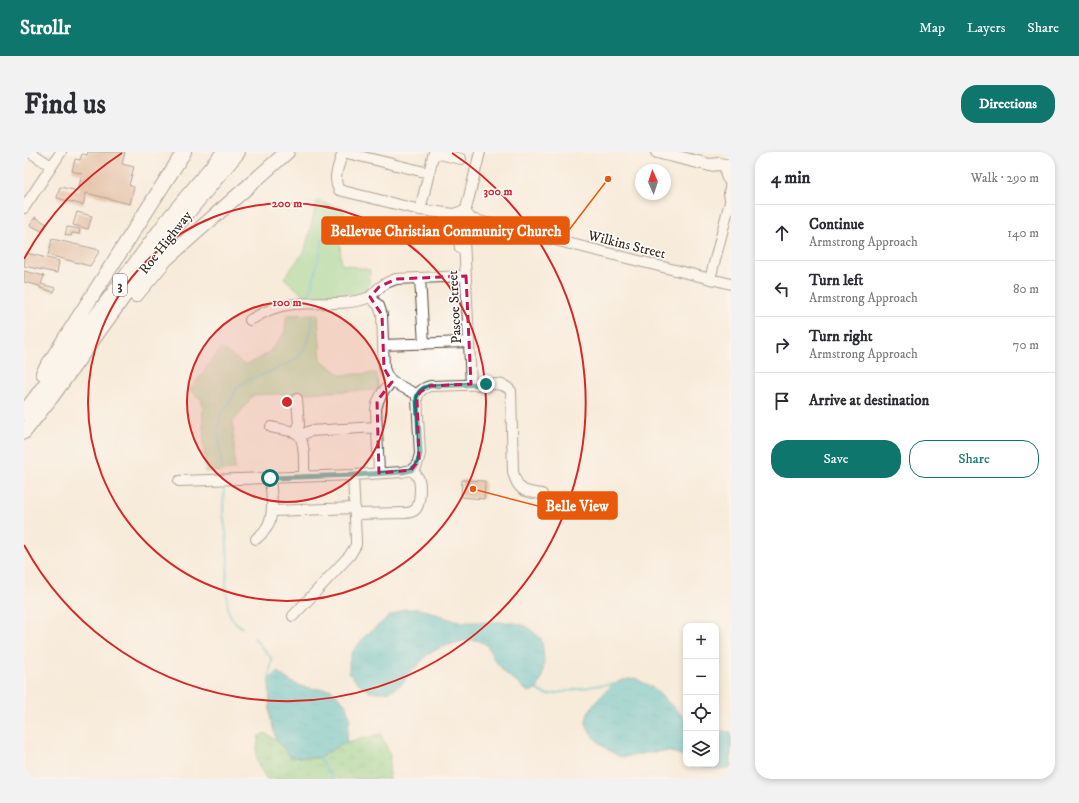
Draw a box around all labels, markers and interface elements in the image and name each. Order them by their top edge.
text: Strollr [20,17,71,40]
text: Map [919,19,945,37]
text: Layers [967,19,1005,37]
text: Share [1027,19,1059,37]
button: Directions [961,85,1055,123]
text: Find us [24,87,106,122]
north arrow [635,164,671,200]
text: 4 min [771,167,810,189]
text: Walk · 290 m [971,170,1039,186]
text: 300 m [484,184,512,199]
text: 200 m [272,196,302,211]
street label: Roe Highway [135,207,196,278]
text: Continue [809,215,864,234]
callout: Bellevue Christian Community Church [322,217,569,244]
text: Bellevue Christian Community Church [330,222,562,241]
icon: ahead [771,222,793,244]
text: 140 m [1007,225,1039,241]
street label: Wilkins Street [585,226,668,263]
text: Armstrong Approach [809,234,918,250]
street label: Pascoe Street [444,269,466,344]
text: Turn left [809,271,863,290]
road number: 3 [113,274,127,296]
icon: left [771,278,793,300]
text: 80 m [1013,281,1039,297]
text: Armstrong Approach [809,290,918,306]
text: 100 m [273,295,301,310]
text: Turn right [809,327,872,346]
icon: right [771,334,793,356]
text: 70 m [1013,337,1039,353]
text: Armstrong Approach [809,346,918,362]
route end [477,375,495,393]
icon: arrive [771,390,793,412]
text: Arrive at destination [809,391,929,410]
centre of rings [280,395,294,409]
button: Save [771,440,901,478]
button: Share [909,440,1039,478]
route start [261,469,279,487]
callout: Belle View [538,492,617,519]
text: Belle View [545,497,609,516]
map controls [683,623,719,767]
button: + [683,623,719,659]
button: − [683,659,719,695]
button: locate [683,695,719,731]
button: layers [683,731,719,767]

